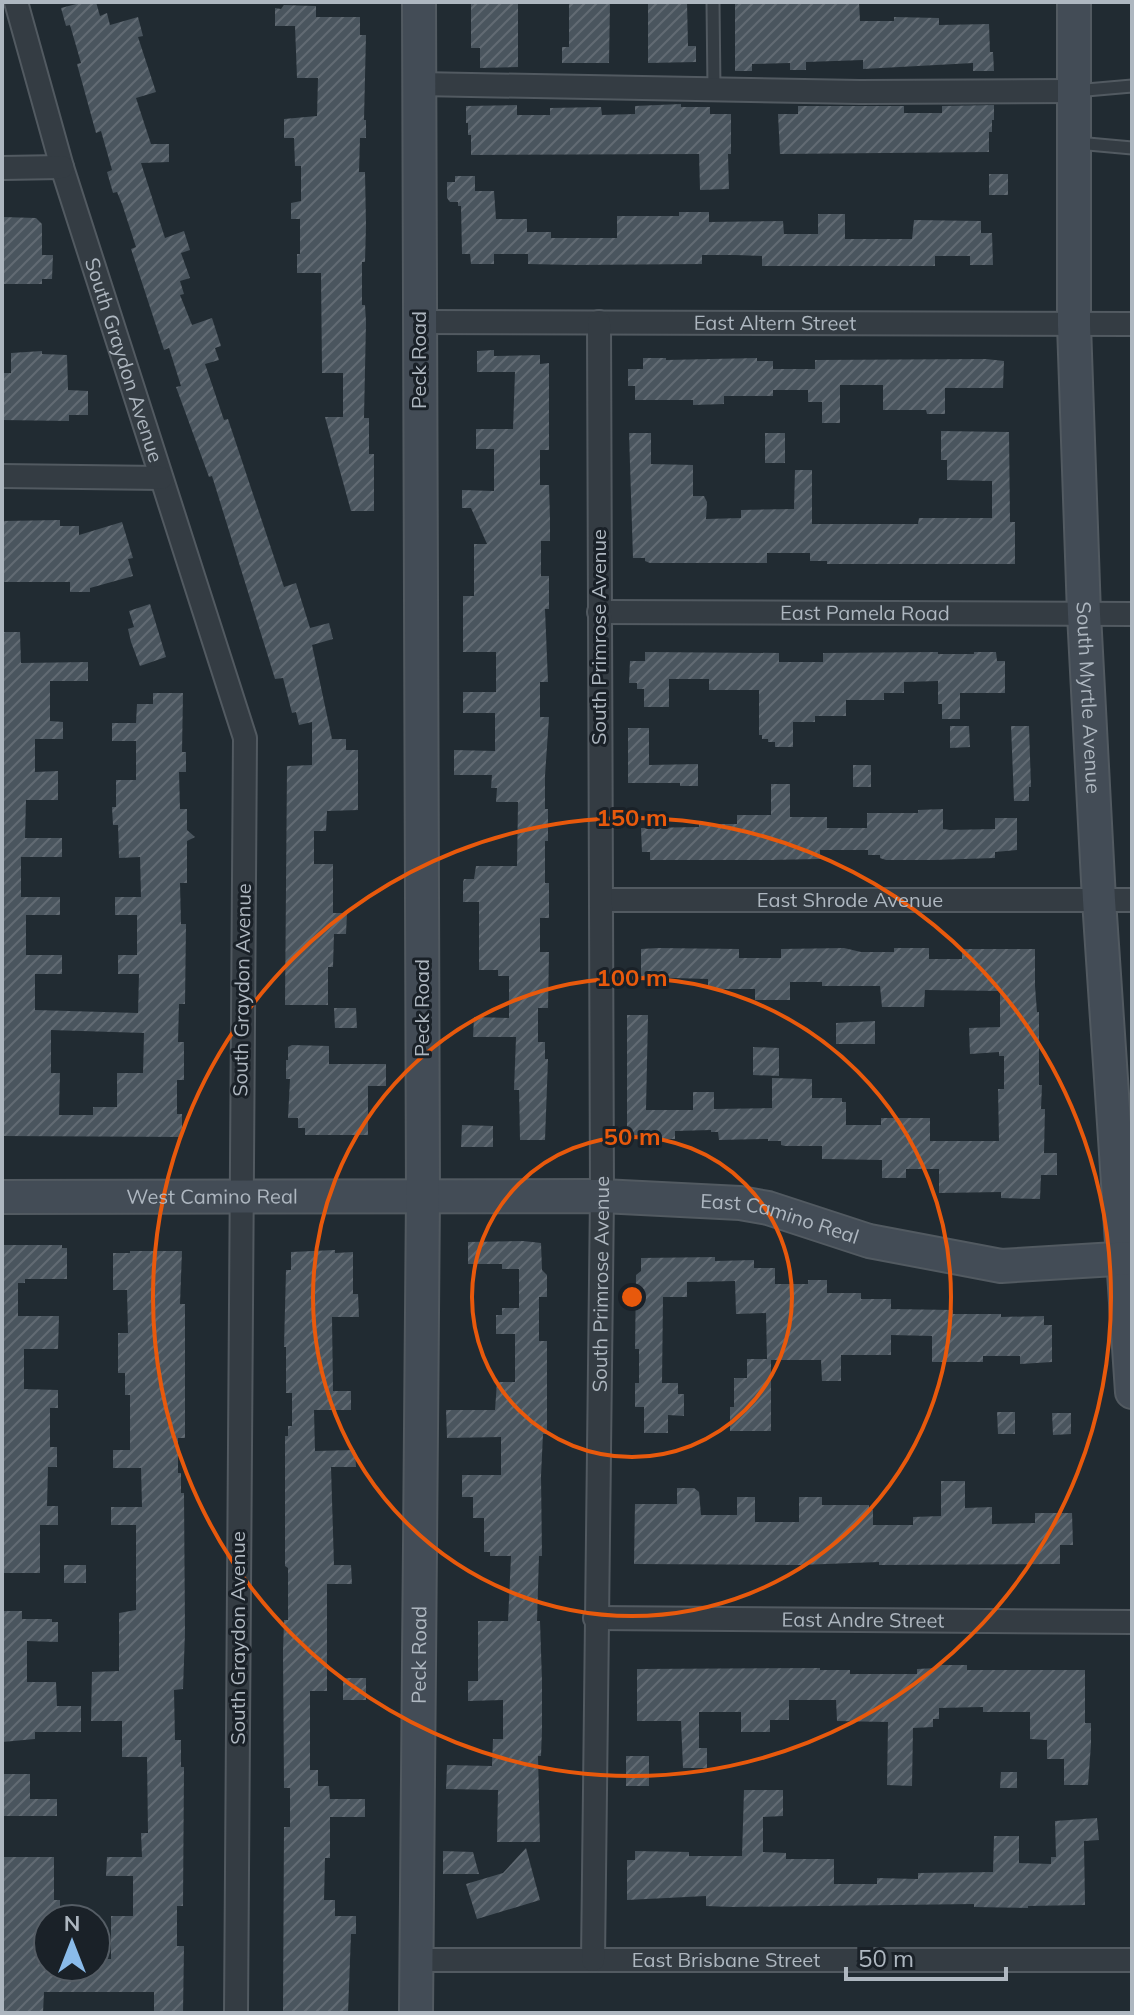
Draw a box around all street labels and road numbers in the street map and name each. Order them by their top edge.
street label: South Graydon Avenue [80,254,169,465]
street label: East Altern Street [694,310,856,335]
street label: Peck Road [406,311,431,409]
street label: South Primrose Avenue [586,529,611,745]
street label: East Pamela Road [780,600,950,625]
street label: South Myrtle Avenue [1072,601,1106,795]
street label: South Graydon Avenue [227,883,256,1097]
street label: East Shrode Avenue [757,887,943,912]
street label: Peck Road [409,959,434,1057]
street label: South Primrose Avenue [587,1176,614,1392]
street label: West Camino Real [126,1184,298,1209]
street label: East Camino Real [700,1188,862,1249]
street label: South Graydon Avenue [225,1531,250,1745]
street label: Peck Road [406,1606,431,1704]
street label: East Andre Street [782,1606,944,1633]
street label: East Brisbane Street [632,1947,820,1972]

